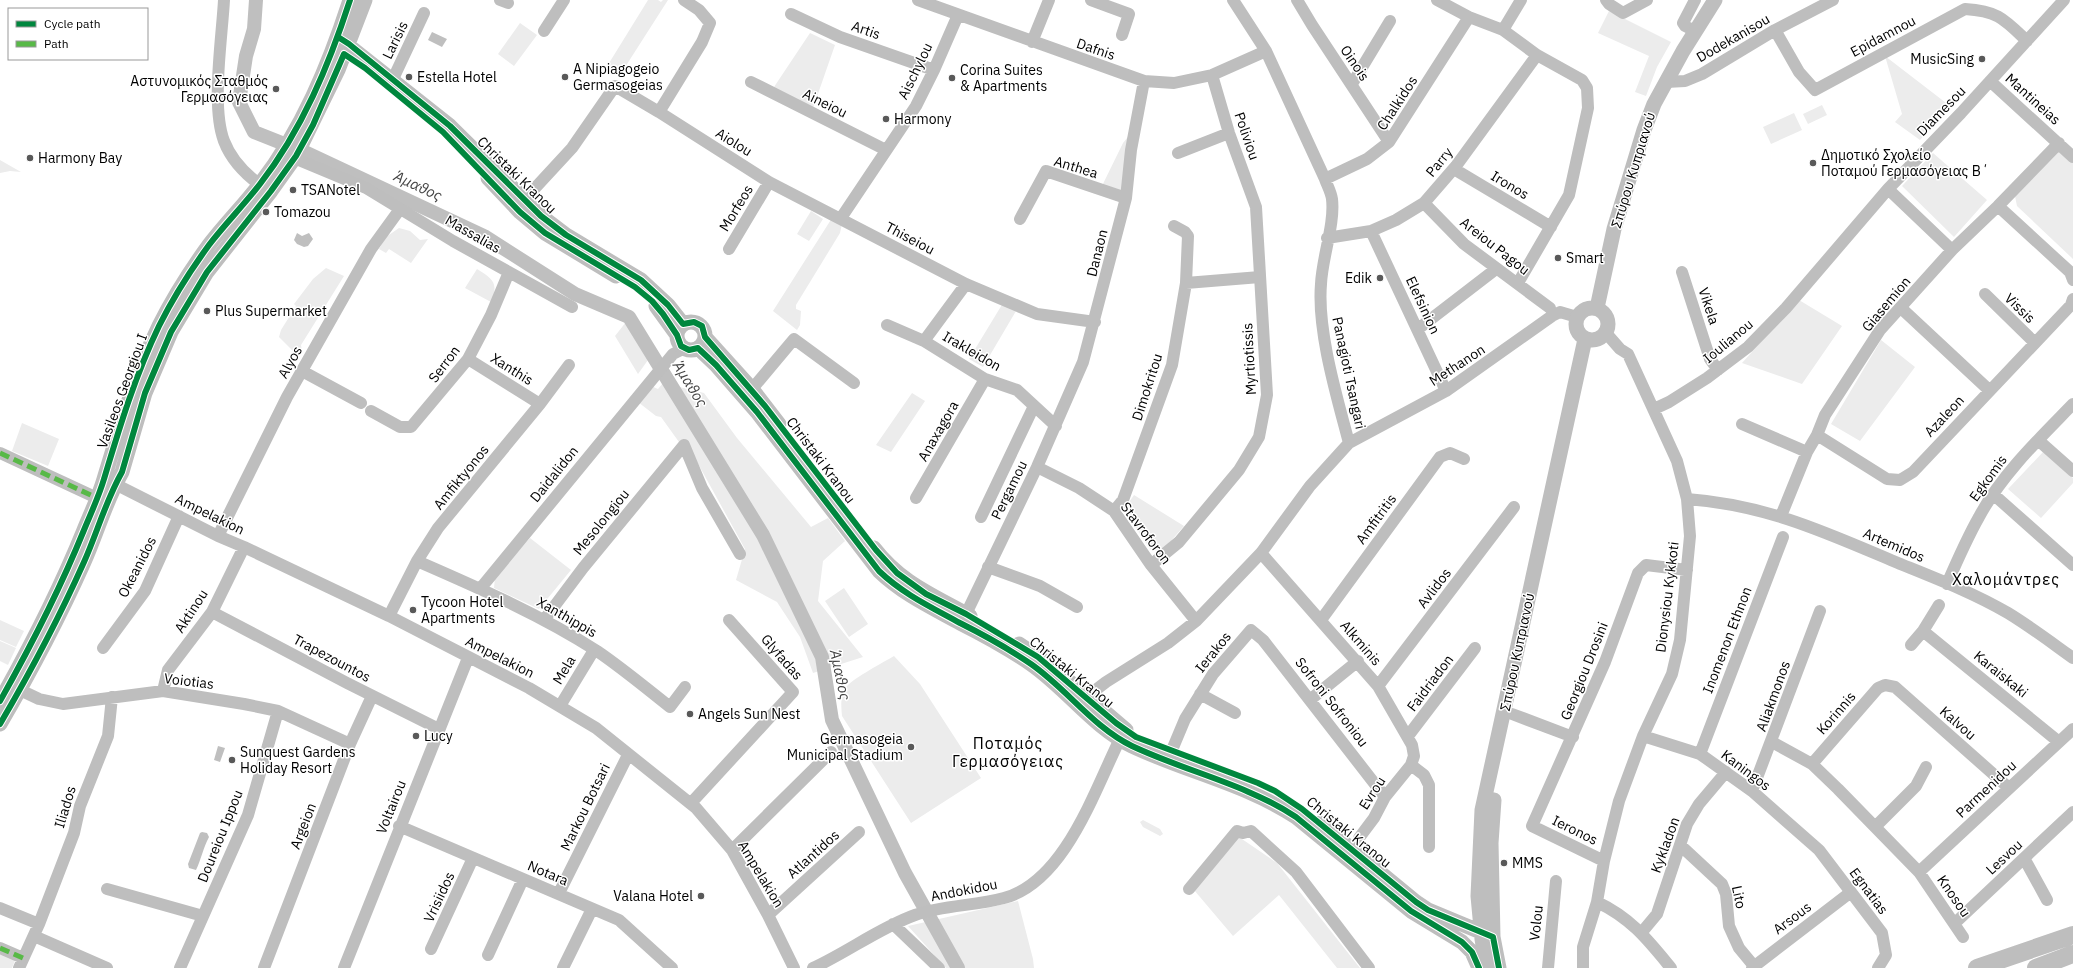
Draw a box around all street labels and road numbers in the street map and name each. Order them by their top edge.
street label: Dodekanisou [1693,10,1773,66]
street label: Epidamnou [1847,11,1919,61]
street label: Artis [849,17,883,43]
street label: Larisis [378,18,412,62]
street label: Dafnis [1074,34,1118,64]
street label: Aischylou [894,40,936,102]
street label: Oinois [1336,42,1374,85]
street label: Mantineias [2001,69,2065,129]
street label: Chalkidos [1373,72,1421,134]
street label: Diamesou [1913,82,1969,140]
street label: Aineiou [800,85,850,121]
street label: Poliviou [1230,110,1264,162]
street label: Σπύρου Κυπριανού [1607,110,1659,230]
street label: Aiolou [712,124,756,160]
street label: Christaki Kranou [473,133,561,217]
street label: Parry [1422,143,1456,181]
street label: Anthea [1052,152,1101,182]
street label: Ironos [1488,167,1532,203]
street label: Morfeos [715,181,757,235]
street label: Massalias [442,211,504,257]
street label: Areiou Pagou [1457,213,1533,279]
street label: Thiseiou [882,218,938,258]
street label: Danaon [1082,227,1112,279]
street label: Elefsinion [1402,273,1444,337]
street label: Giasemion [1858,273,1914,335]
street label: Vikela [1695,285,1724,327]
street label: Vissis [2001,289,2039,327]
street label: Panagioti Tsangari [1328,315,1370,431]
street label: Ioulianou [1699,315,1757,367]
street label: Myrtiotissis [1238,322,1260,395]
street label: Irakleidon [940,327,1004,375]
street label: Vasileos Georgiou I [93,331,151,451]
street label: Methanon [1426,340,1488,390]
street label: Serron [424,342,464,386]
street label: Alyos [274,343,306,381]
street label: Xanthis [487,349,537,389]
street label: Dimokritou [1128,351,1166,423]
street label: Azaleon [1920,391,1968,441]
street label: Anaxagora [914,397,963,464]
street label: Christaki Kranou [783,413,859,507]
street label: Amfiktyonos [429,441,493,513]
street label: Daidalidon [526,442,582,506]
street label: Egkomis [1965,451,2011,505]
street label: Pergamou [987,457,1031,523]
street label: Mesolongiou [569,485,633,559]
street label: Ampelakion [172,489,248,539]
street label: Amfitritis [1352,490,1400,548]
street label: Stavroforon [1117,498,1175,568]
street label: Artemidos [1860,524,1928,566]
street label: Okeanidos [114,533,160,601]
street label: Dionysiou Kykkoti [1651,541,1683,653]
street label: Avlidos [1413,564,1455,612]
street label: Inomenon Ethnon [1698,584,1756,696]
street label: Aktinou [170,586,212,636]
street label: Σπύρου Κυπριανού [1496,591,1538,713]
street label: Xanthippis [534,593,601,642]
street label: Alkminis [1336,617,1386,669]
street label: Georgiou Drosini [1556,619,1612,723]
street label: Ierakos [1191,628,1235,676]
street label: Trapezountos [290,630,374,686]
street label: Glyfadas [757,630,807,684]
street label: Ampelakion [463,632,537,682]
street label: Christaki Kranou [1026,632,1118,712]
street label: Karaiskaki [1970,647,2032,701]
street label: Faidriadon [1403,651,1457,715]
street label: Mela [548,652,580,688]
street label: Sofroni Sofroniou [1291,654,1373,750]
street label: Aliakmonos [1752,658,1794,734]
street label: Voiotias [163,669,215,693]
street label: Korinnis [1812,688,1860,738]
street label: Kalvou [1936,702,1980,744]
street label: Kaningos [1718,746,1775,795]
street label: Parmenidou [1952,756,2020,822]
street label: Markou Botsari [556,760,614,854]
street label: Evrou [1355,773,1389,813]
street label: Voltairou [372,777,410,837]
street label: Iliados [50,784,80,830]
street label: Doureiou Ippou [193,787,247,885]
street label: Christaki Kranou [1303,792,1395,872]
street label: Argeion [286,800,320,852]
street label: Ieronos [1549,811,1601,849]
street label: Kykladon [1647,815,1683,875]
street label: Atlantidos [783,826,843,882]
street label: Lesvou [1982,835,2026,879]
street label: Ampelakion [734,837,788,911]
street label: Notara [525,856,572,890]
street label: Egnatias [1846,864,1892,918]
street label: Vrisiidos [420,869,459,925]
street label: Knosou [1933,872,1975,920]
street label: Andokidou [929,875,999,905]
street label: Lito [1728,884,1750,910]
street label: Arsous [1769,898,1815,938]
street label: Volou [1525,904,1547,942]

